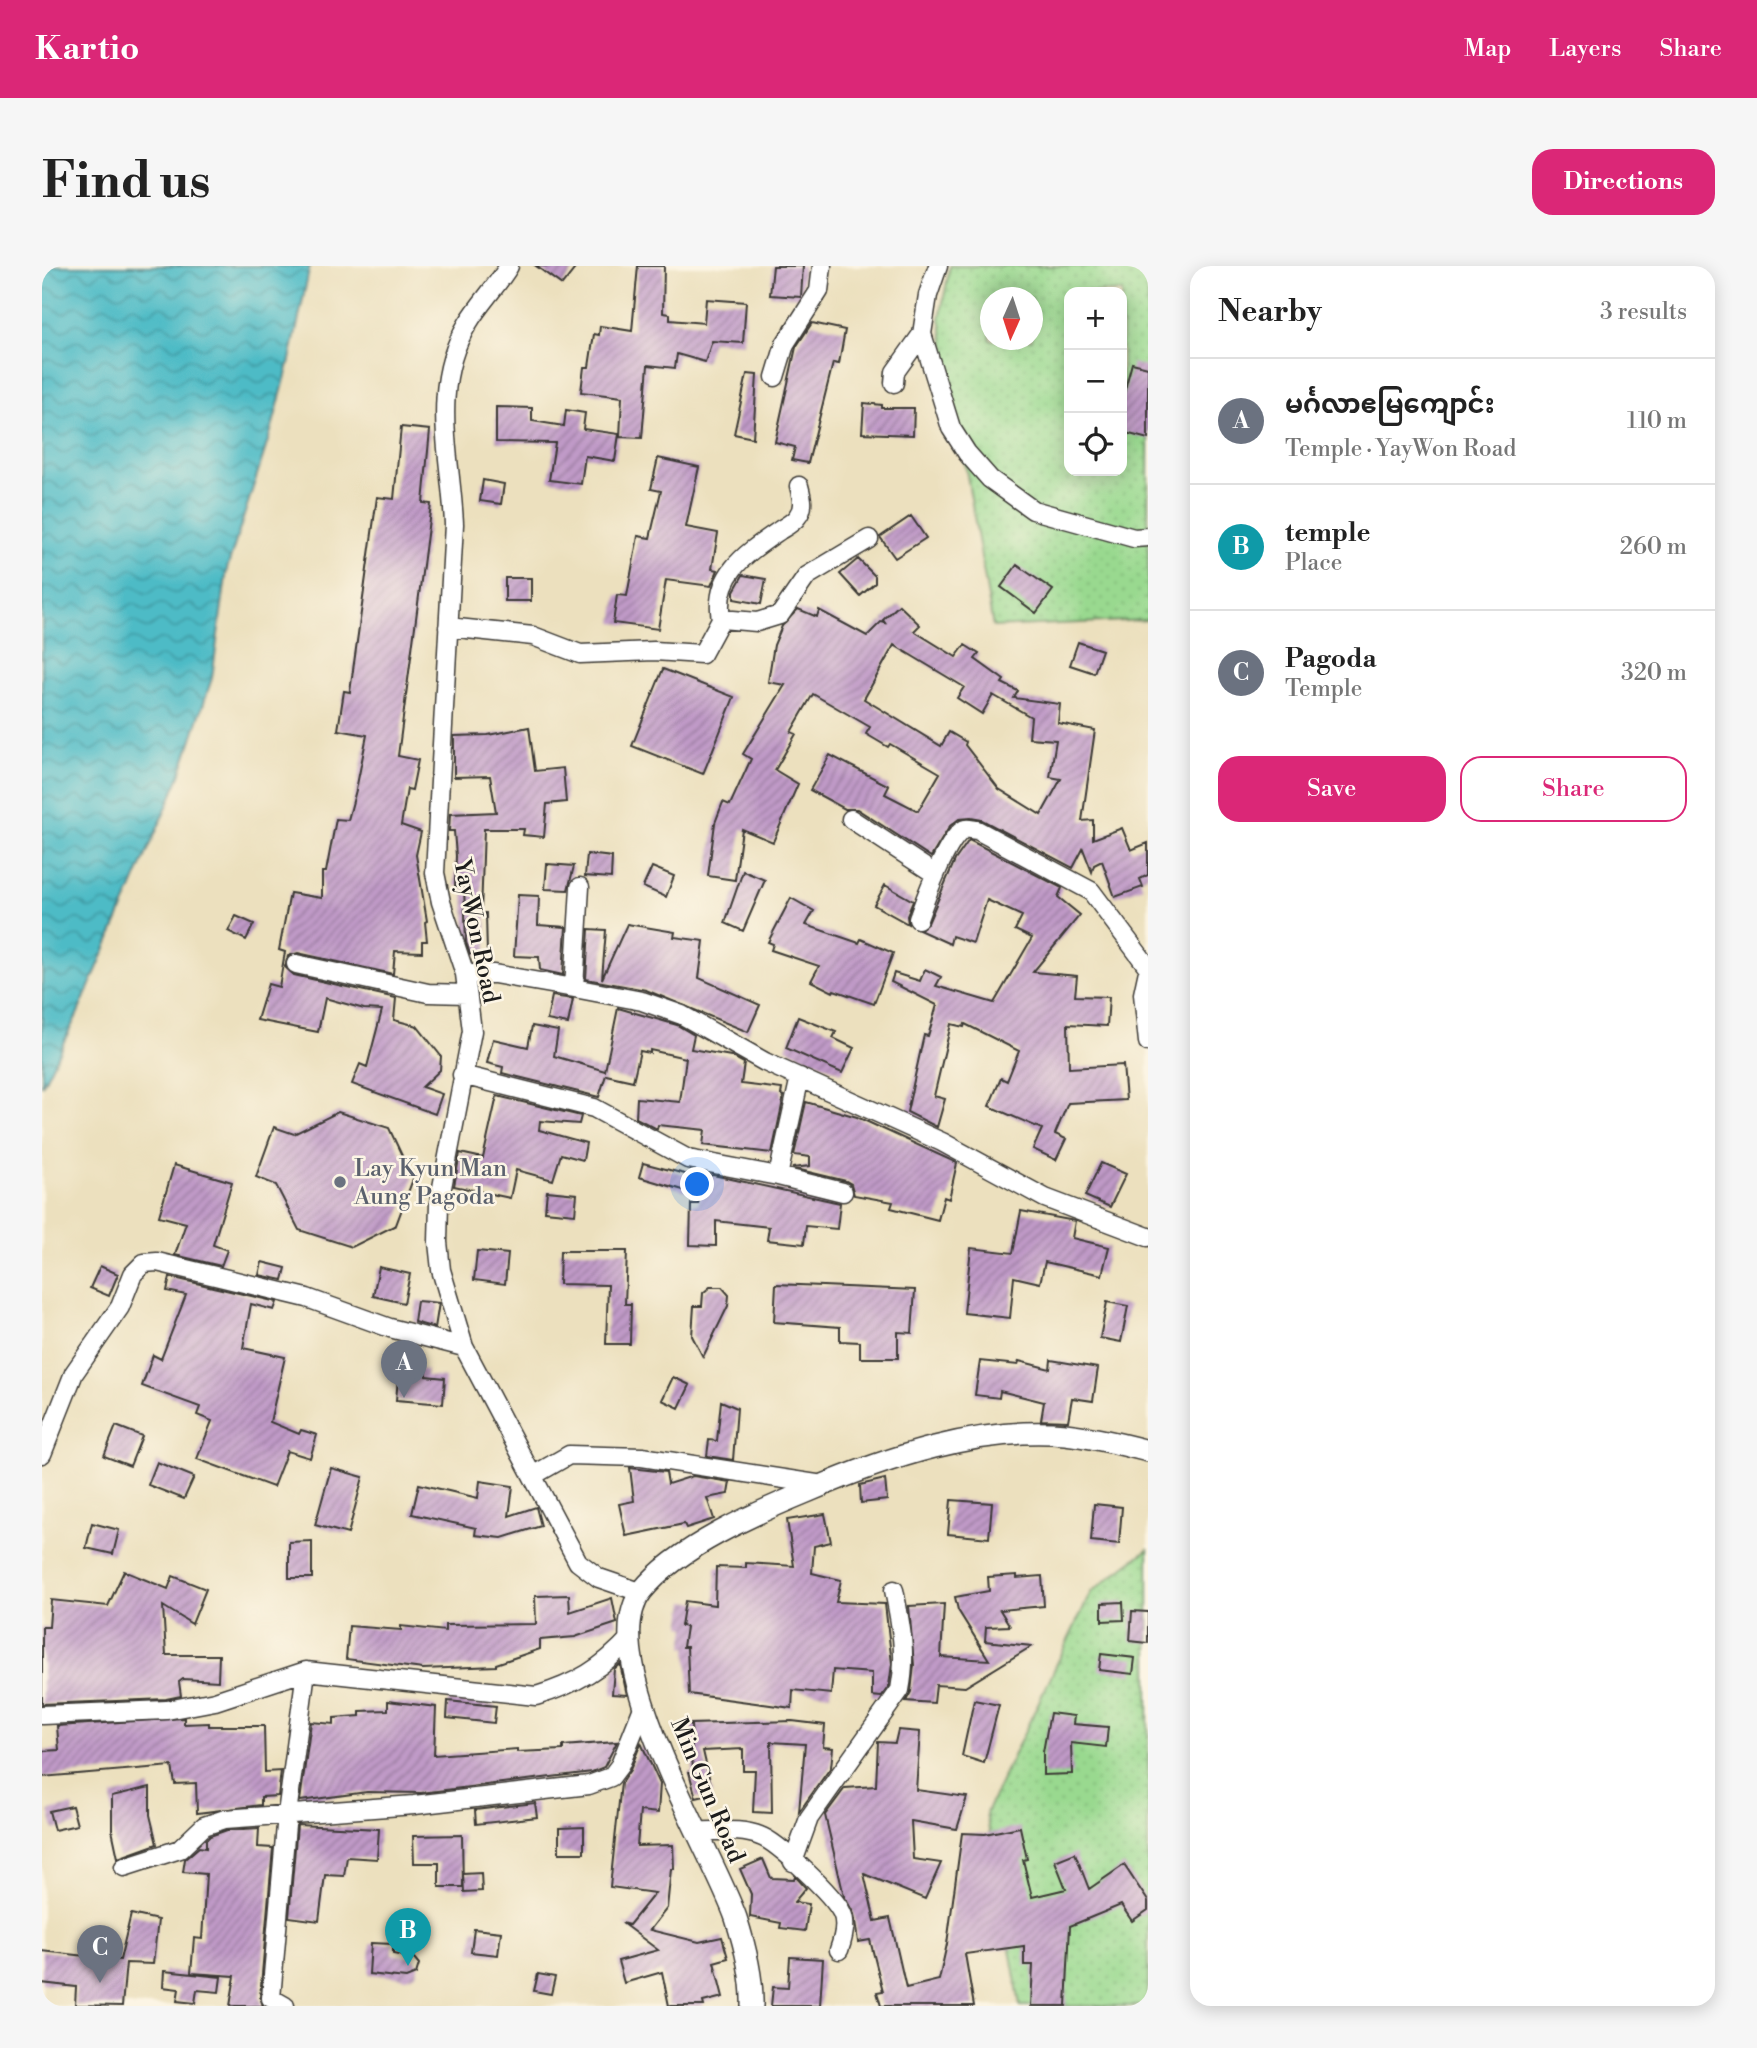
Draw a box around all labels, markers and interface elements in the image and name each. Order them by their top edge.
text: Kartio [35,29,139,70]
text: Map [1464,34,1511,64]
text: Layers [1549,34,1621,64]
text: Share [1659,34,1722,64]
button: Directions [1532,149,1715,215]
text: Find us [42,152,211,213]
north arrow [980,287,1043,350]
map controls [1064,287,1127,476]
button: + [1064,287,1127,350]
text: Nearby [1218,293,1322,331]
text: 3 results [1600,298,1687,326]
button: − [1064,350,1127,413]
text: မင်္ဂလာဧမြကျောင်း [1285,389,1495,421]
text: A [1233,407,1249,435]
text: 110 m [1627,407,1687,435]
button: locate [1064,413,1127,476]
text: Temple · YayWon Road [1285,435,1516,463]
text: temple [1285,517,1371,549]
text: B [1232,533,1250,561]
text: 260 m [1620,533,1687,561]
text: Place [1285,549,1342,577]
text: Pagoda [1285,643,1377,675]
text: C [1233,659,1249,687]
text: 320 m [1621,659,1687,687]
text: Temple [1285,675,1363,703]
button: Save [1218,756,1446,822]
button: Share [1460,756,1687,822]
street label: YayWon Road [446,854,506,1006]
place label: Lay Kyun Man Aung Pagoda [353,1154,507,1212]
your location [680,1167,714,1201]
marker: Lay Kyun Man Aung Pagoda [332,1174,348,1190]
pin: A [381,1340,427,1398]
street label: Min Gun Road [663,1713,751,1868]
pin: B [385,1908,431,1966]
pin: C [77,1925,123,1983]

